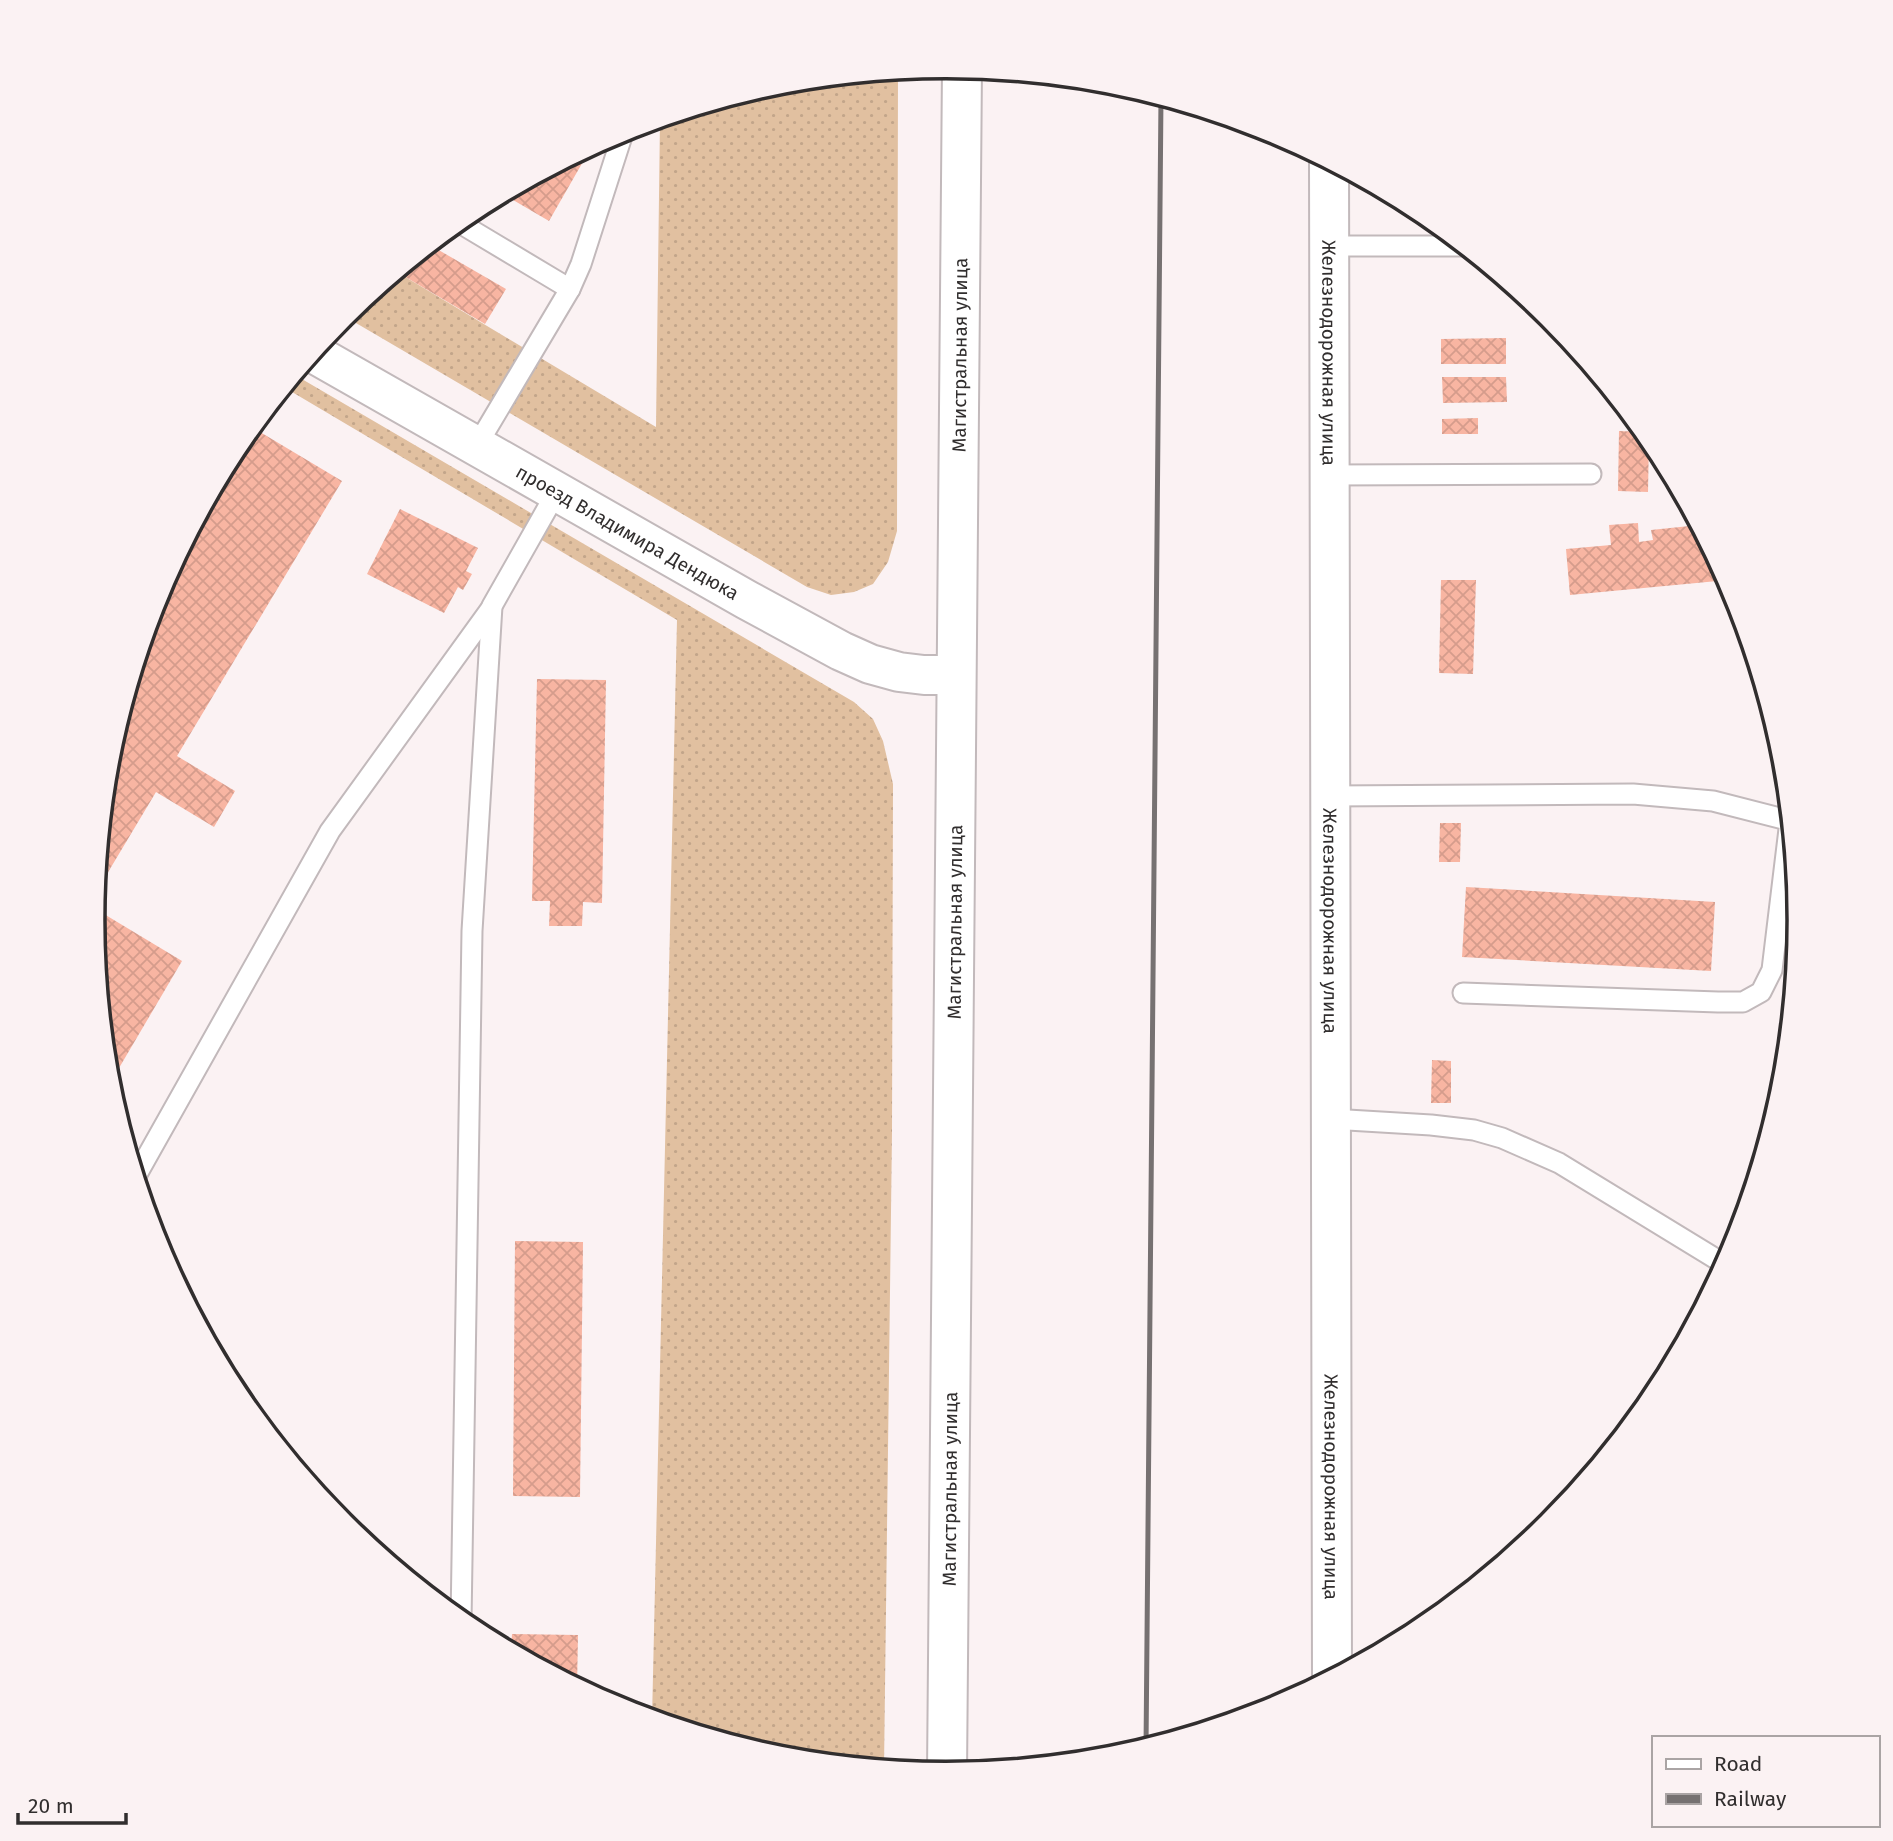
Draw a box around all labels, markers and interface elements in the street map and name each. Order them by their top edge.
street label: Железнодорожная улица [1318,240,1341,466]
street label: Магистральная улица [947,258,972,453]
street label: проезд Владимира Дендюка [512,460,743,605]
street label: Железнодорожная улица [1319,808,1342,1034]
street label: Магистральная улица [942,825,967,1019]
street label: Железнодорожная улица [1320,1374,1343,1600]
street label: Магистральная улица [937,1392,962,1586]
legend [1652,1736,1879,1827]
text: Road [1714,1751,1762,1777]
scale bar [18,1782,126,1826]
text: Railway [1714,1786,1787,1812]
text: 20 m [28,1793,74,1819]

